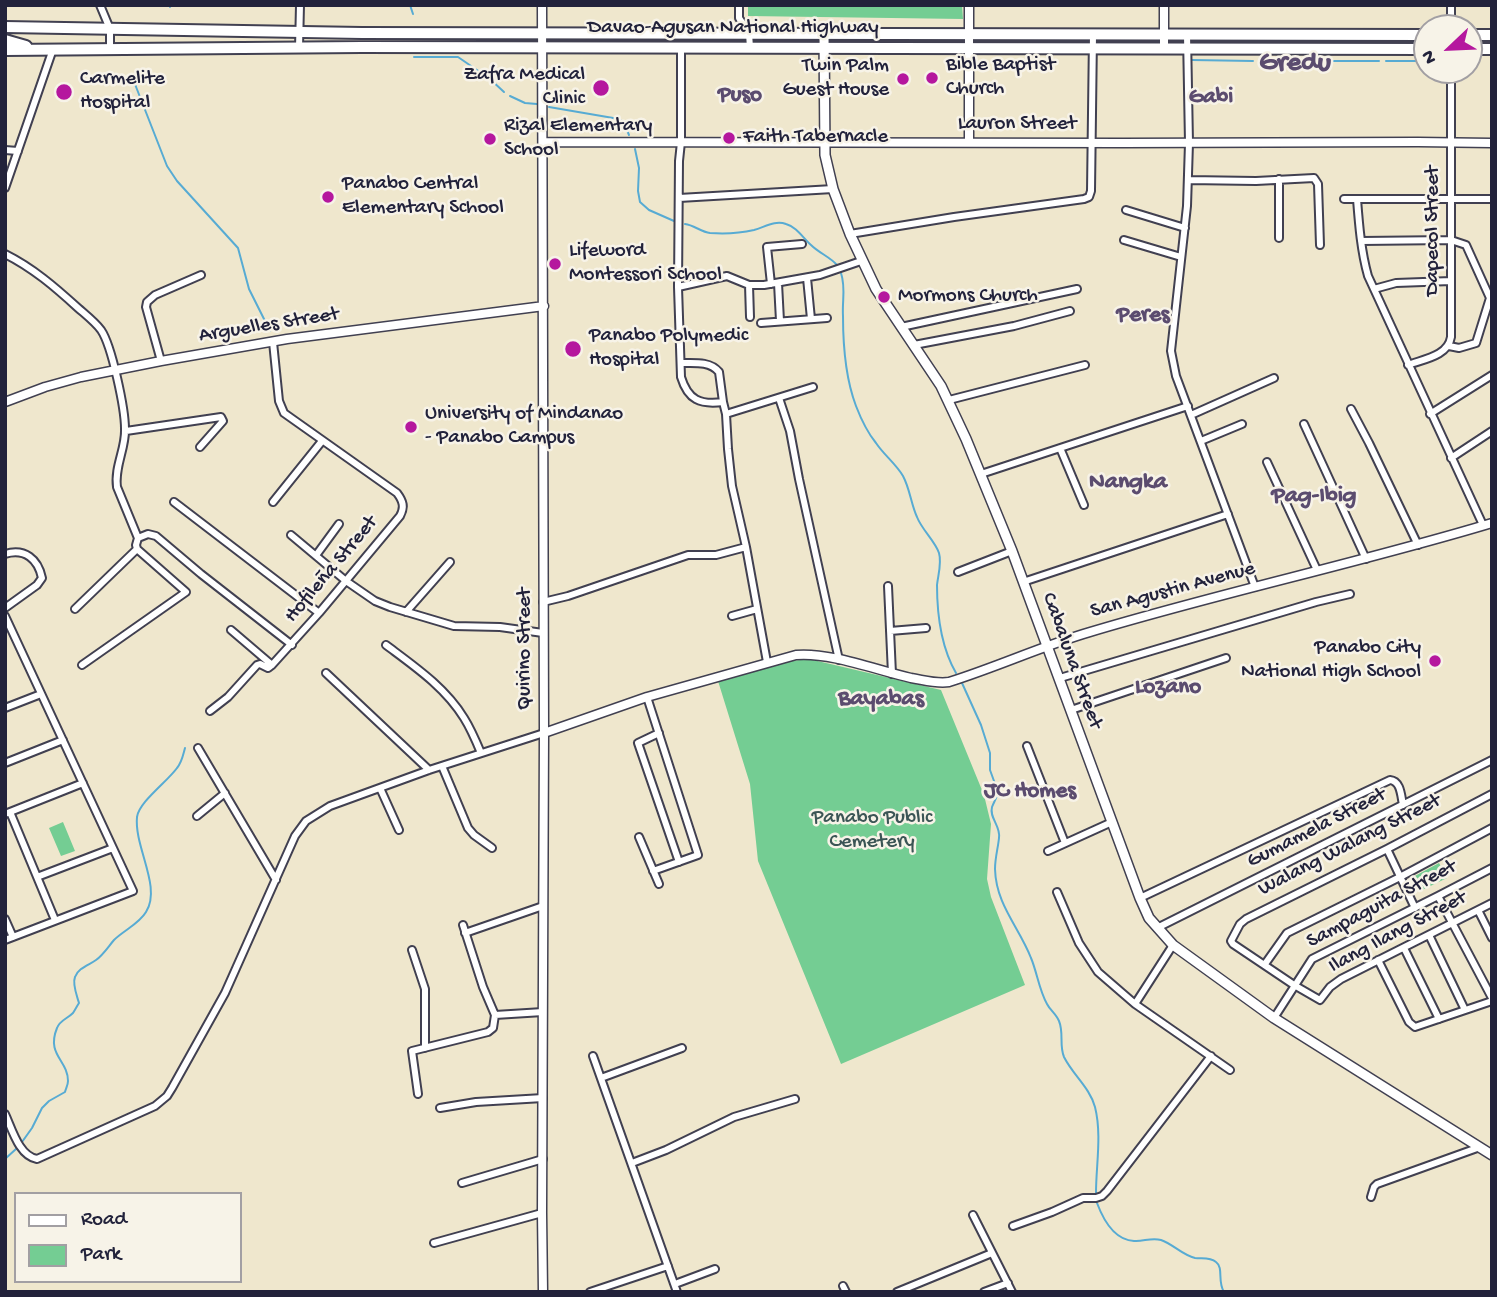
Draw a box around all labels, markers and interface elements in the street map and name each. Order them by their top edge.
north arrow [1413,14,1483,84]
street label: Davao-Agusan National Highway [588,16,878,42]
text: N [1417,46,1443,67]
district label: Gredu [1259,48,1331,82]
place label: Bible Baptist Church [946,53,1055,103]
place label: Twin Palm Guest House [782,54,889,104]
place label: Zafra Medical Clinic [464,63,585,113]
place label: Carmelite Hospital [80,67,165,117]
marker: Bible Baptist Church [924,70,940,86]
marker: Twin Palm Guest House [895,71,911,87]
marker: Zafra Medical Clinic [591,78,611,98]
marker: Carmelite Hospital [54,82,74,102]
district label: Puso [718,82,762,110]
district label: Gabi [1189,84,1233,112]
street label: Lauron Street [958,112,1076,138]
place label: Rizal Elementary School [504,114,652,164]
place label: Faith Tabernacle [743,125,888,151]
marker: Faith Tabernacle [721,130,737,146]
marker: Rizal Elementary School [482,131,498,147]
street label: Dapecol Street [1421,166,1447,296]
place label: Panabo Central Elementary School [342,172,504,222]
marker: Panabo Central Elementary School [320,189,336,205]
place label: Lifeword Montessori School [569,239,722,289]
marker: Lifeword Montessori School [547,256,563,272]
place label: Mormons Church [898,284,1038,310]
marker: Mormons Church [876,289,892,305]
district label: Peres [1116,302,1170,330]
street label: Arguelles Street [197,303,341,349]
place label: Panabo Polymedic Hospital [589,324,748,374]
marker: Panabo Polymedic Hospital [563,339,583,359]
place label: University of Mindanao - Panabo Campus [425,402,623,452]
marker: University of Mindanao - Panabo Campus [403,419,419,435]
district label: Nangka [1089,469,1167,497]
district label: Pag-Ibig [1271,483,1357,511]
street label: Hofileña Street [280,511,384,629]
street label: San Agustin Avenue [1088,557,1258,625]
street label: Quirino Street [513,588,539,710]
street label: Cabaluna Street [1035,590,1107,732]
place label: Panabo City National High School [1241,636,1421,686]
marker: Panabo City National High School [1427,653,1443,669]
district label: Lozano [1135,674,1201,702]
district label: Bayabas [838,686,924,714]
district label: JC Homes [984,778,1076,806]
street label: Gumamela Street [1243,783,1391,875]
street label: Walang Walang Street [1255,789,1445,903]
park label: Panabo Public Cemetery [812,806,932,856]
street label: Sampaguita Street [1303,855,1461,955]
street label: Ilang Ilang Street [1325,886,1471,980]
legend [14,1192,242,1283]
text: Road [81,1208,127,1233]
text: Park [81,1243,121,1268]

